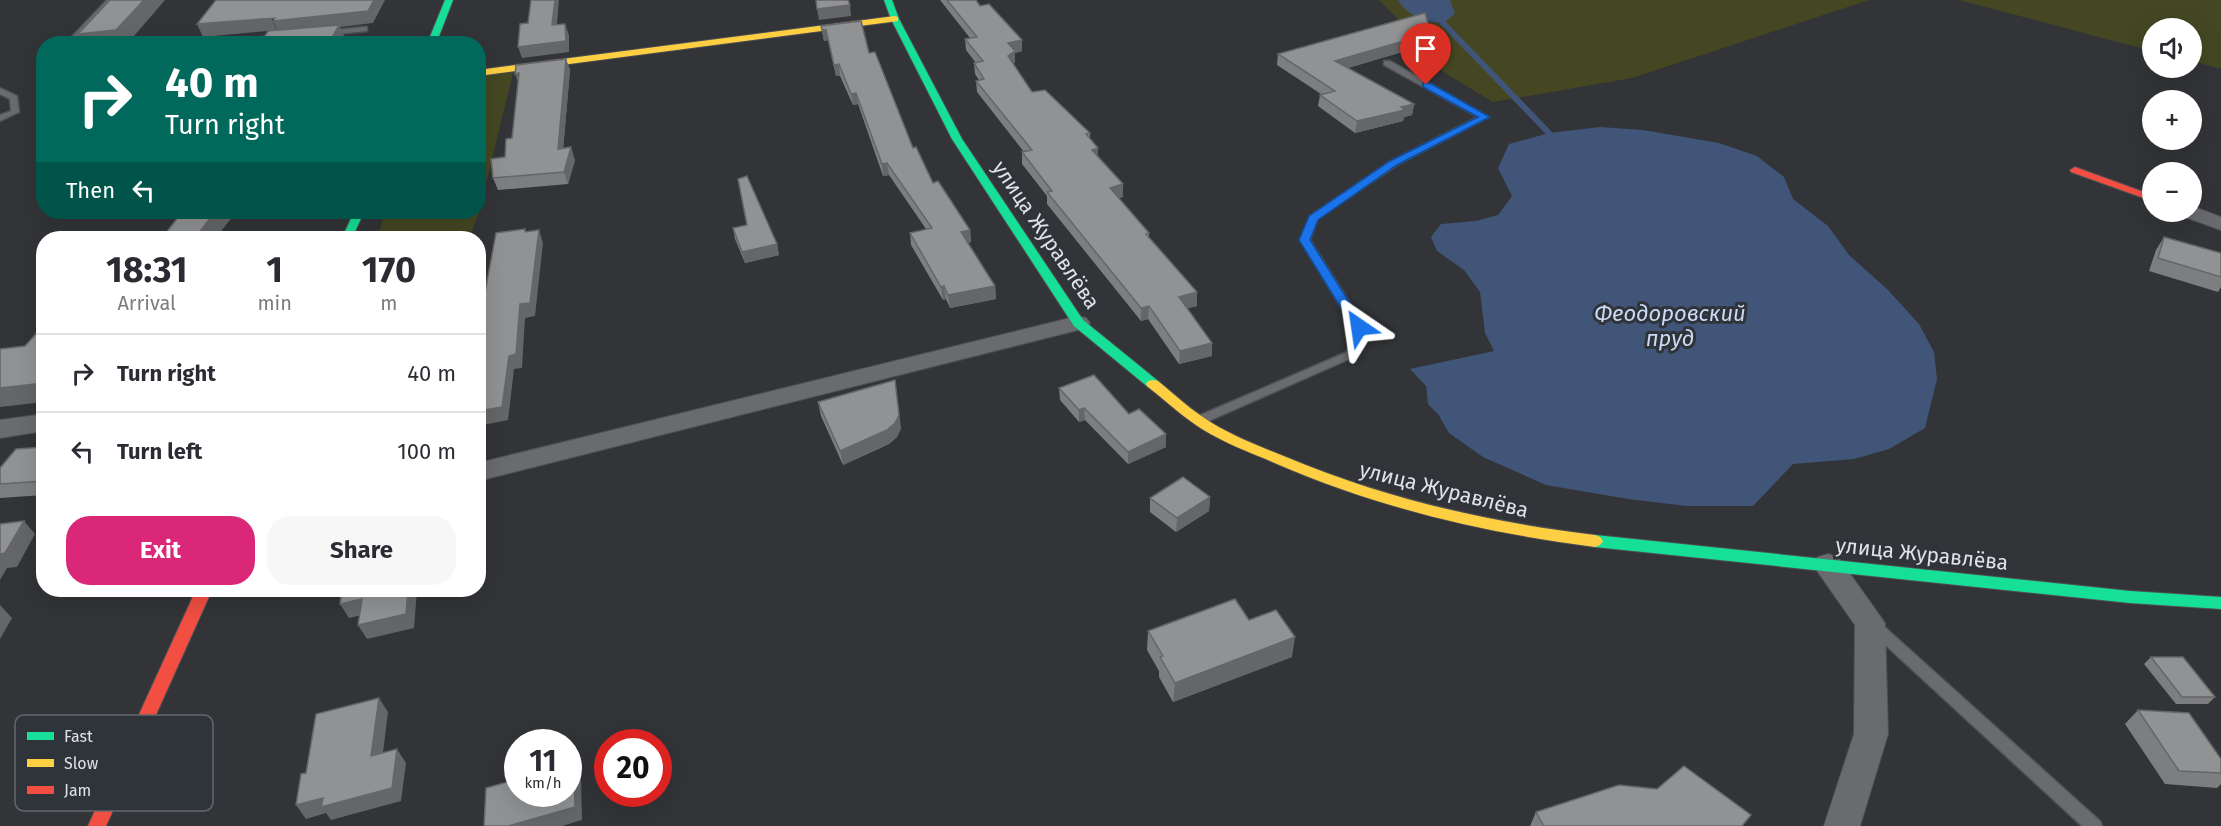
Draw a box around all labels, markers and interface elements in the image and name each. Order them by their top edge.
map controls [2142,18,2202,222]
button: sound [2142,18,2202,78]
pin [1400,23,1451,85]
icon: arrive [1409,32,1442,65]
text: 40 m [165,58,259,108]
icon: right [66,60,144,138]
button: + [2142,90,2202,150]
text: Turn right [165,109,285,141]
street label: улица Журавлёва [987,156,1105,314]
button: − [2142,162,2202,222]
icon: left [127,174,160,207]
text: Then [66,177,115,204]
text: 18:31 [106,248,187,292]
text: 1 [266,248,283,292]
text: 170 [362,248,416,292]
text: Arrival [117,291,176,315]
text: min [257,291,292,315]
text: m [380,291,398,315]
position arrow [1327,295,1391,359]
water label: Феодоровский пруд [1594,300,1746,352]
icon: right [66,357,99,390]
text: Turn right [117,360,216,387]
text: 40 m [407,360,456,387]
icon: left [66,435,99,468]
text: Turn left [117,438,202,465]
text: 100 m [397,438,456,465]
street label: улица Журавлёва [1357,456,1531,524]
button: Exit [66,516,255,585]
button: Share [267,516,456,585]
street label: улица Журавлёва [1834,532,2010,576]
legend [15,715,213,811]
text: Fast [64,727,93,746]
speed limit sign: 20 [594,729,672,807]
text: 11 [529,743,557,779]
text: Slow [64,754,99,773]
text: km/h [524,774,562,792]
text: Jam [64,781,91,800]

